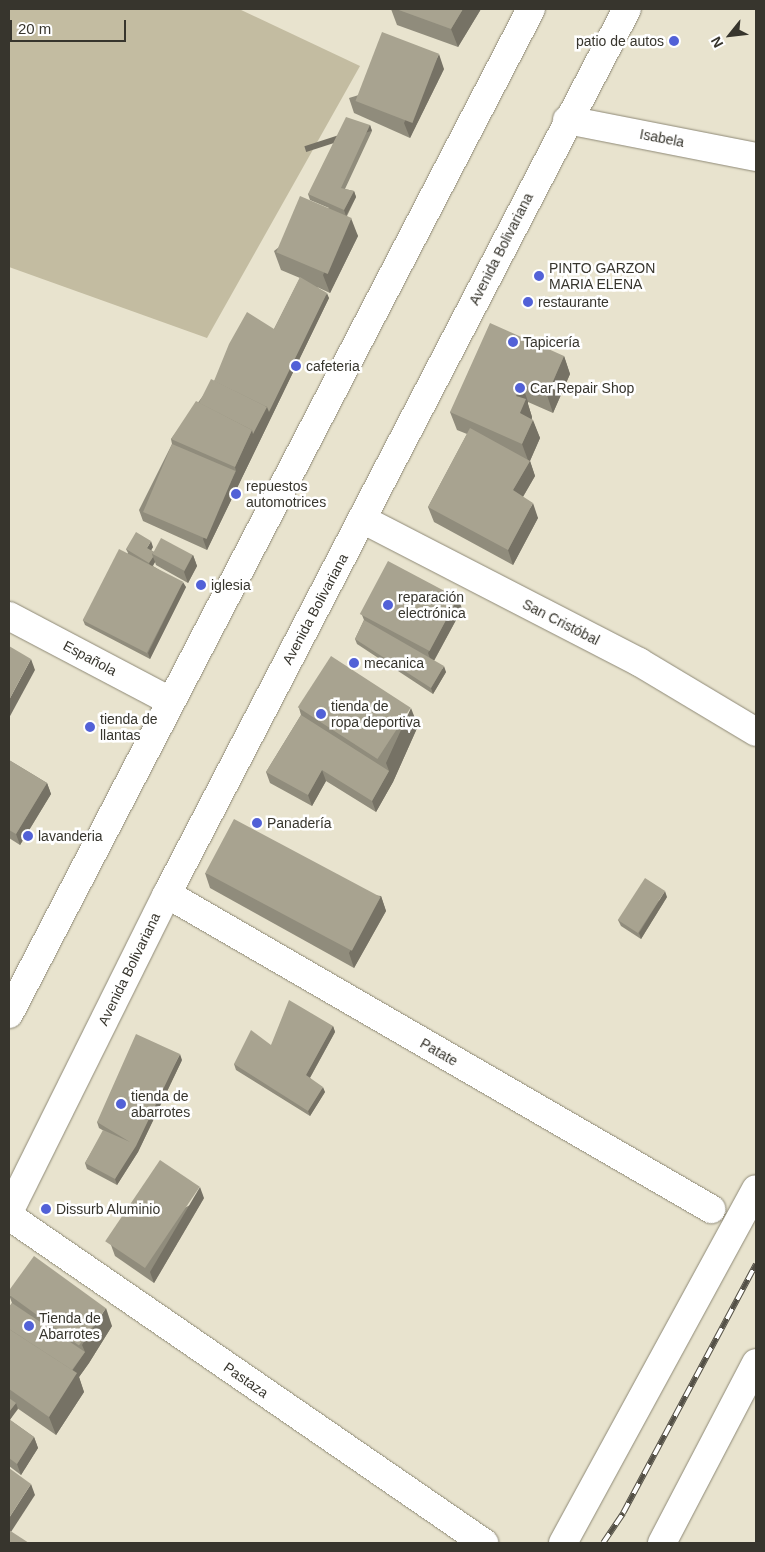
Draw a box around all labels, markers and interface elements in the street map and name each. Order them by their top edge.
scale bar [12,10,129,42]
north arrow [705,10,755,60]
text: 20 m [18,20,51,37]
place label: patio de autos [576,33,664,49]
text: N [707,34,726,51]
marker: patio de autos [668,35,680,47]
street label: Isabela [638,125,686,151]
street label: Avenida Bolivariana [465,190,537,308]
place label: PINTO GARZON MARIA ELENA [549,260,655,292]
marker: PINTO GARZON MARIA ELENA [533,270,545,282]
place label: restaurante [538,294,609,310]
marker: restaurante [522,296,534,308]
place label: Tapicería [523,334,580,350]
marker: Tapicería [507,336,519,348]
place label: cafeteria [306,358,360,374]
marker: cafeteria [290,360,302,372]
place label: Car Repair Shop [530,380,634,396]
marker: Car Repair Shop [514,382,526,394]
place label: repuestos automotrices [246,478,326,511]
marker: repuestos automotrices [230,488,242,500]
street label: Avenida Bolivariana [279,551,351,667]
place label: iglesia [211,577,251,593]
marker: iglesia [195,579,207,591]
place label: reparación electrónica [398,589,466,622]
street label: San Cristóbal [520,595,602,649]
marker: reparación electrónica [382,599,394,611]
street label: Española [60,637,120,679]
place label: mecanica [364,655,424,671]
marker: mecanica [348,657,360,669]
place label: tienda de ropa deportiva [331,698,421,730]
marker: tienda de ropa deportiva [315,708,327,720]
place label: tienda de llantas [100,711,158,744]
marker: tienda de llantas [84,721,96,733]
place label: Panadería [267,815,332,831]
marker: Panadería [251,817,263,829]
place label: lavanderia [38,828,103,844]
marker: lavanderia [22,830,34,842]
street label: Avenida Bolivariana [94,910,164,1028]
street label: Patate [417,1035,461,1069]
place label: tienda de abarrotes [131,1088,190,1120]
marker: tienda de abarrotes [115,1098,127,1110]
place label: Dissurb Aluminio [56,1201,161,1217]
marker: Dissurb Aluminio [40,1203,52,1215]
place label: Tienda de Abarrotes [39,1310,101,1342]
marker: Tienda de Abarrotes [23,1320,35,1332]
street label: Pastaza [220,1359,272,1401]

